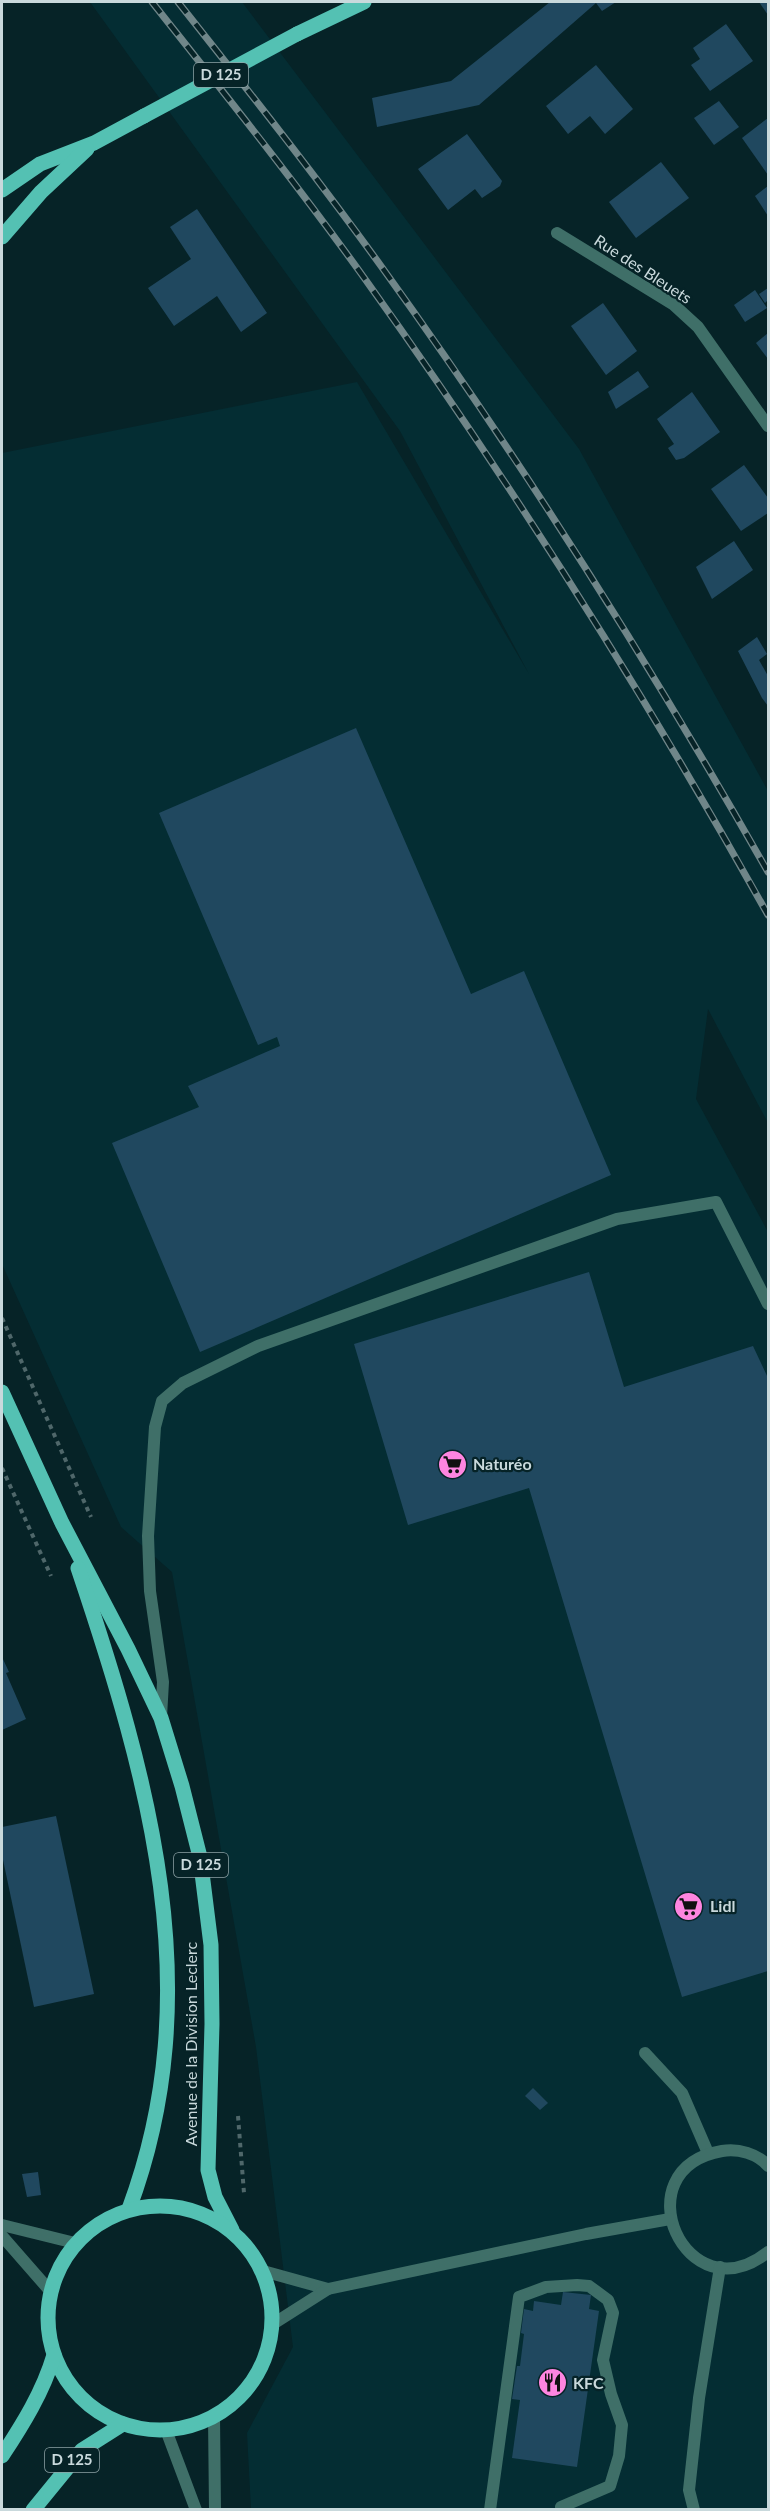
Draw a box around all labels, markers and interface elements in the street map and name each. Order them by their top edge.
road number: D 125 [194,63,248,87]
street label: Rue des Bleuets [591,230,695,307]
supermarket icon: Naturéo [436,1448,468,1480]
place label: Naturéo [473,1454,532,1473]
road number: D 125 [174,1853,228,1877]
supermarket icon: Lidl [673,1890,705,1922]
place label: Lidl [710,1896,735,1915]
street label: Avenue de la Division Leclerc [181,1942,200,2146]
restaurant icon: KFC [536,2367,568,2399]
place label: KFC [573,2373,604,2392]
road number: D 125 [45,2448,99,2472]

